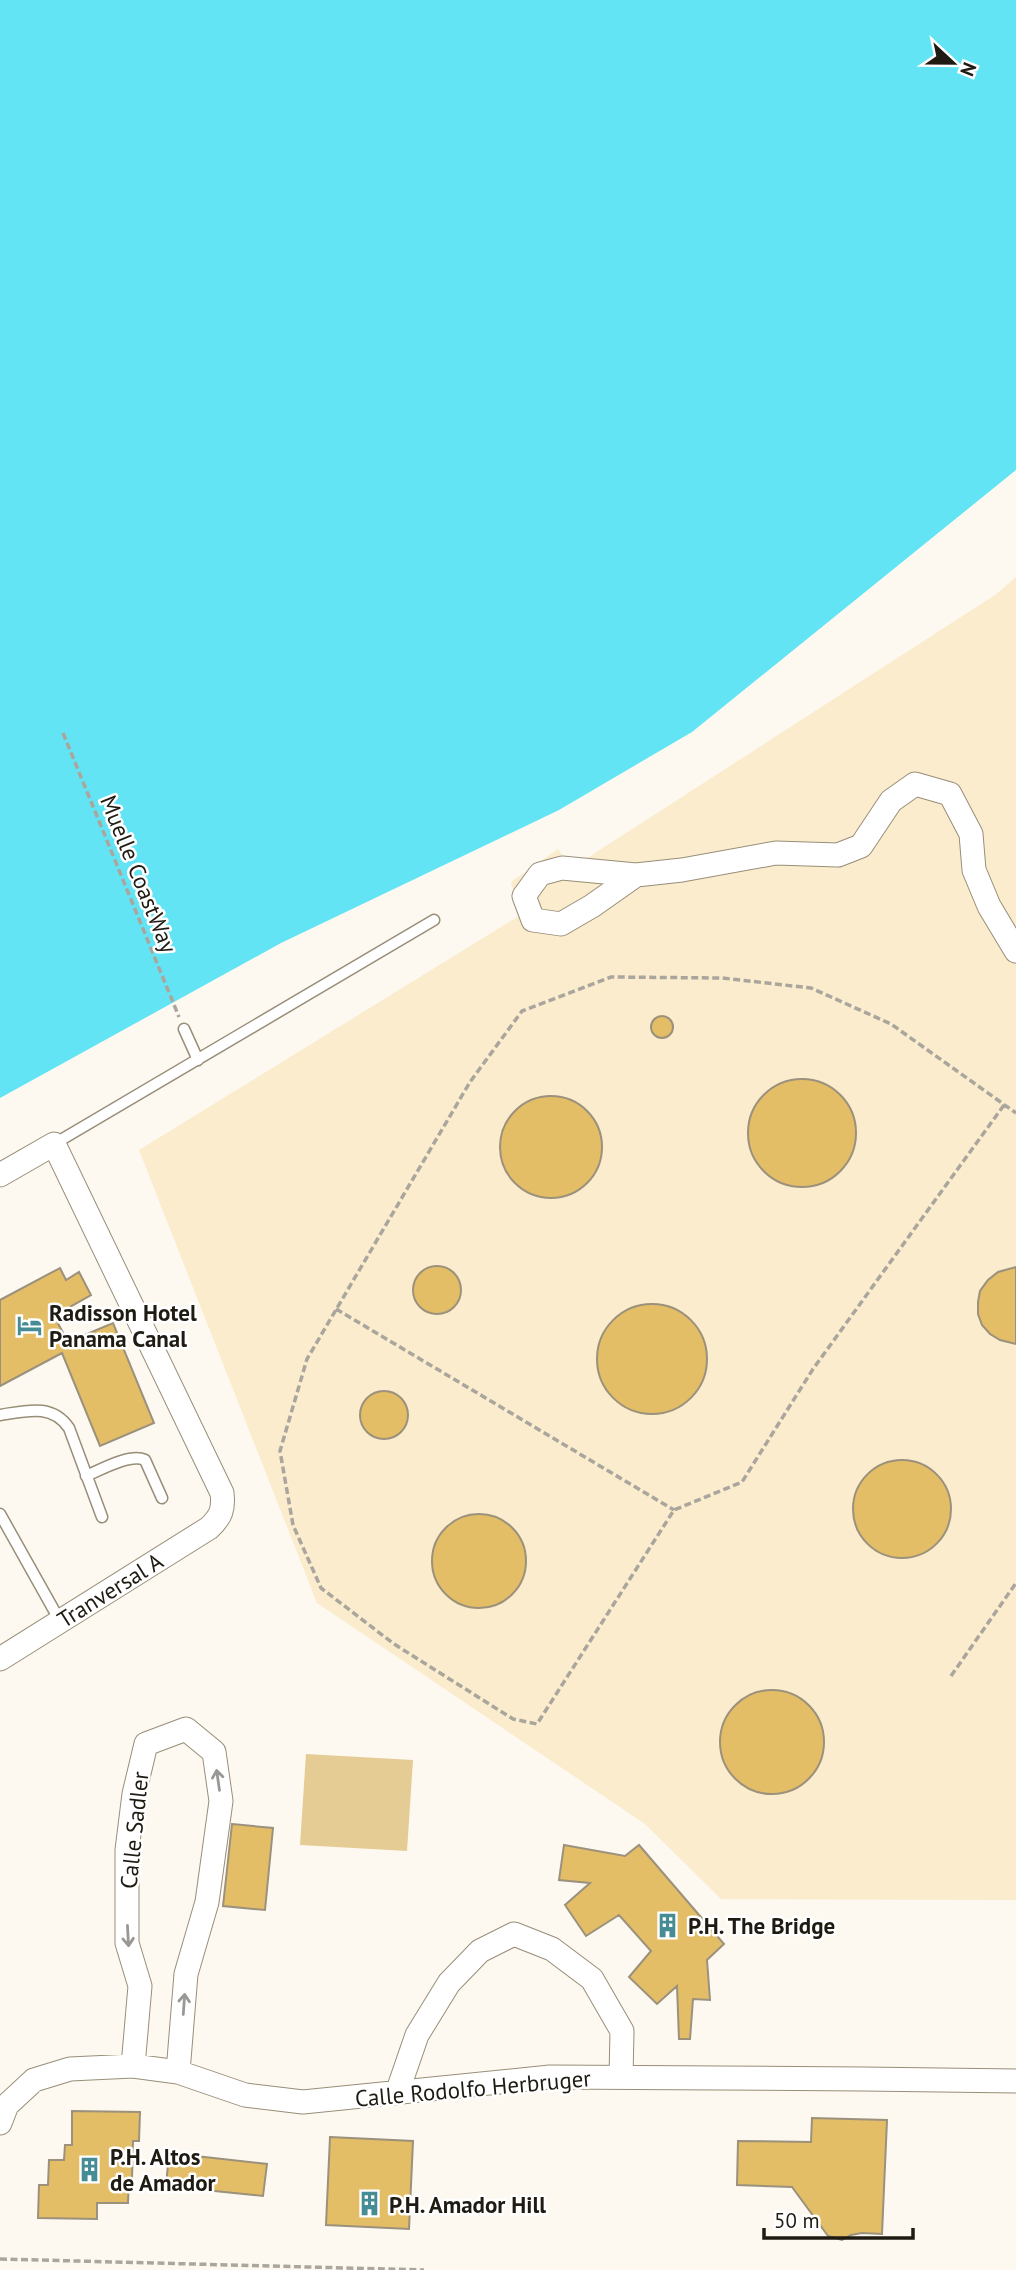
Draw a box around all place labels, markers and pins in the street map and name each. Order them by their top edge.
place label: Radisson Hotel Panama Canal [49,1298,197,1353]
hotel icon: Radisson Hotel Panama Canal [15,1311,43,1339]
building icon: P.H. The Bridge [654,1911,682,1939]
place label: P.H. The Bridge [688,1911,835,1940]
place label: P.H. Altos de Amador [110,2142,217,2197]
building icon: P.H. Altos de Amador [76,2155,104,2183]
building icon: P.H. Amador Hill [355,2190,383,2218]
place label: P.H. Amador Hill [389,2190,546,2219]

